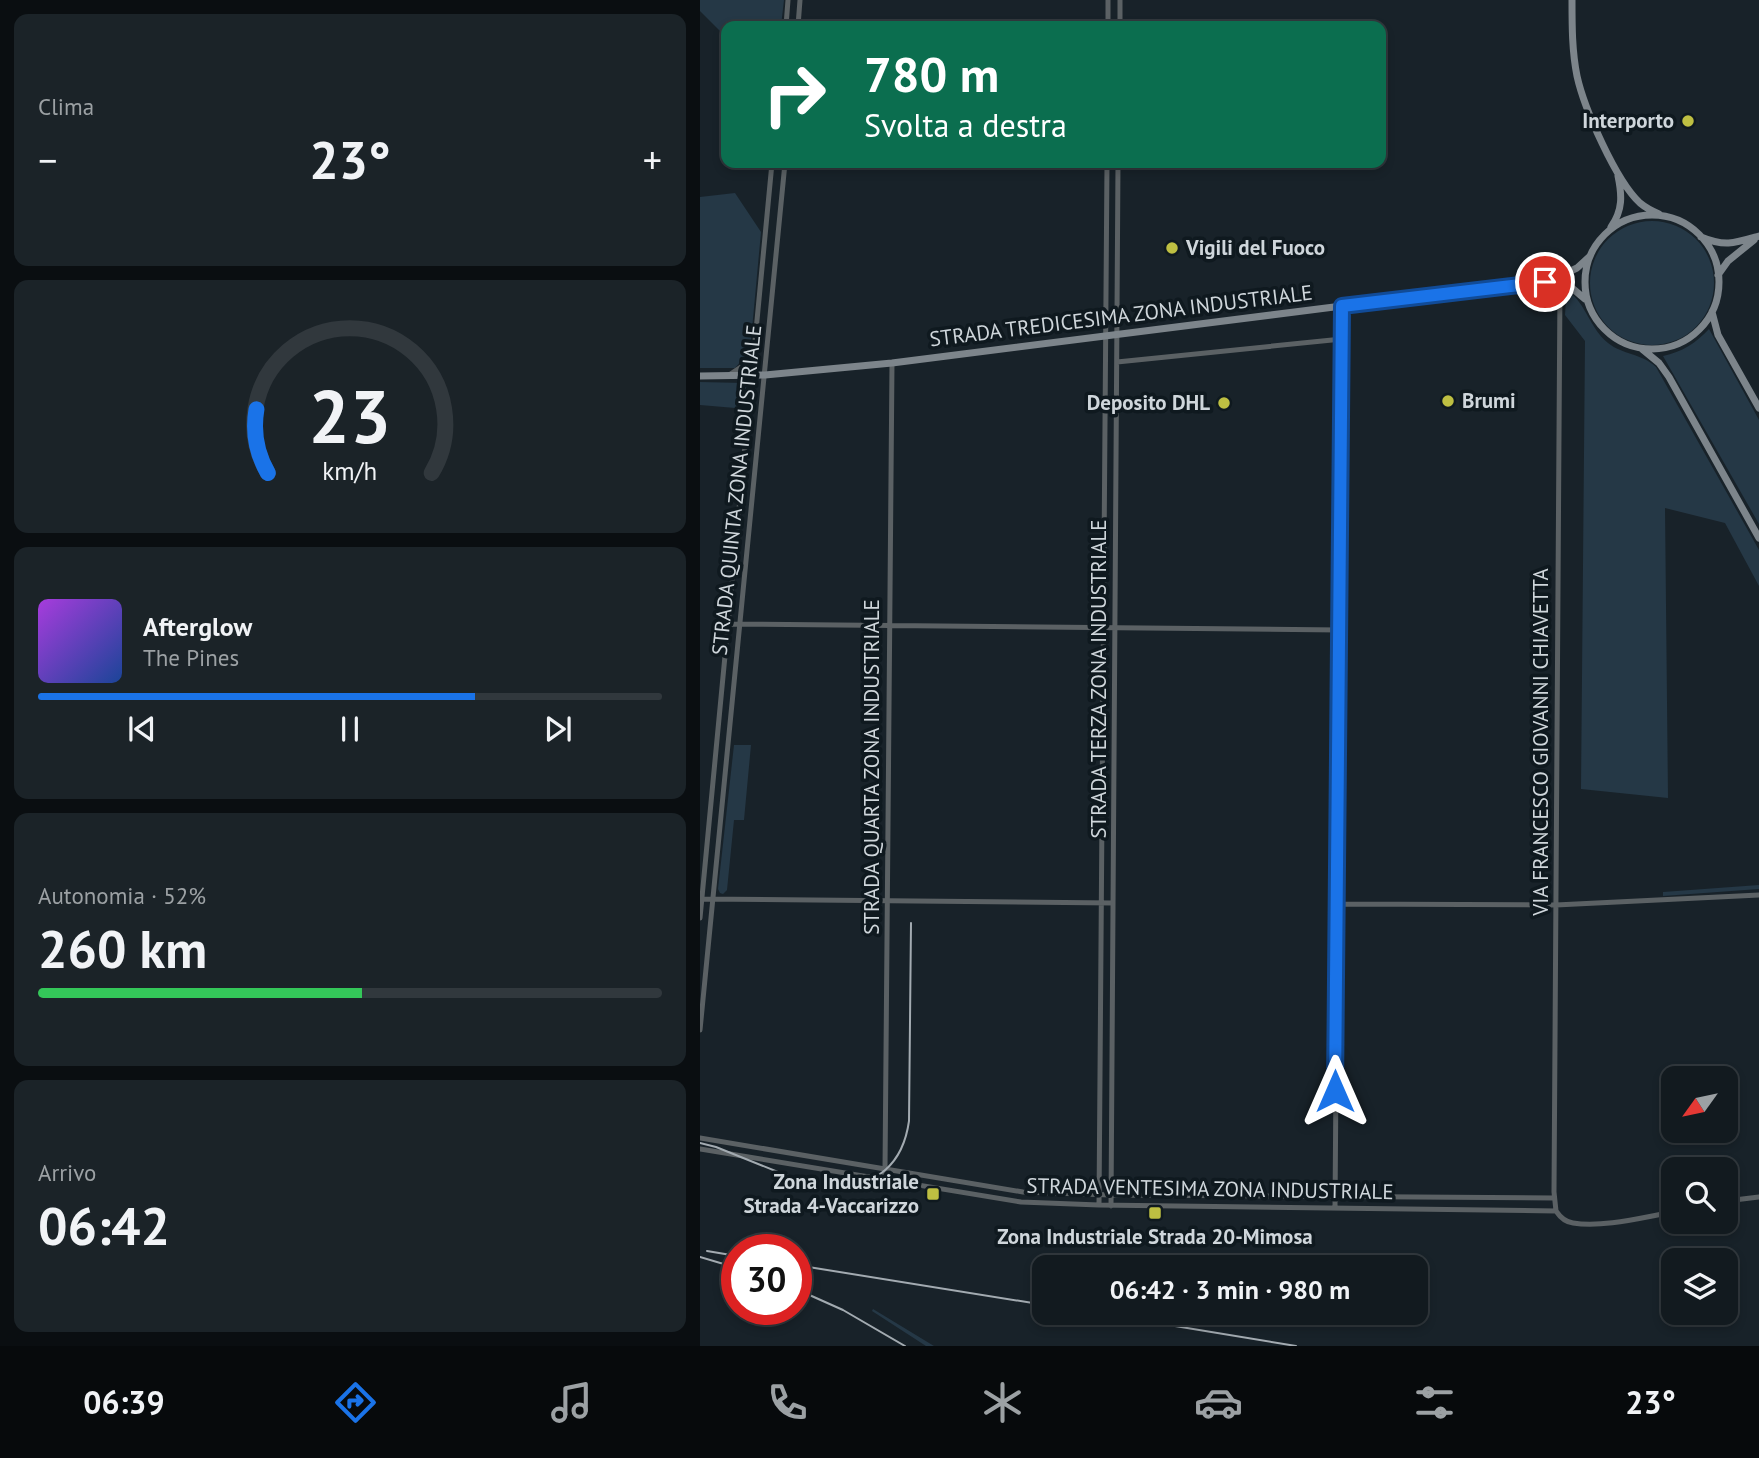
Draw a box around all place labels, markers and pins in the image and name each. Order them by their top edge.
place label: Interporto [1582,107,1674,134]
marker: Interporto [1680,113,1696,129]
place label: Vigili del Fuoco [1185,234,1325,261]
marker: Vigili del Fuoco [1164,240,1180,256]
pin [1515,252,1575,312]
place label: Brumi [1462,387,1516,414]
place label: Deposito DHL [1087,389,1210,416]
marker: Brumi [1440,393,1456,409]
marker: Deposito DHL [1216,395,1232,411]
place label: Zona Industriale Strada 4-Vaccarizzo [743,1168,919,1219]
marker: Zona Industriale Strada 4-Vaccarizzo [925,1186,941,1202]
marker: Zona Industriale Strada 20-Mimosa [1147,1205,1163,1221]
place label: Zona Industriale Strada 20-Mimosa [997,1223,1313,1250]

